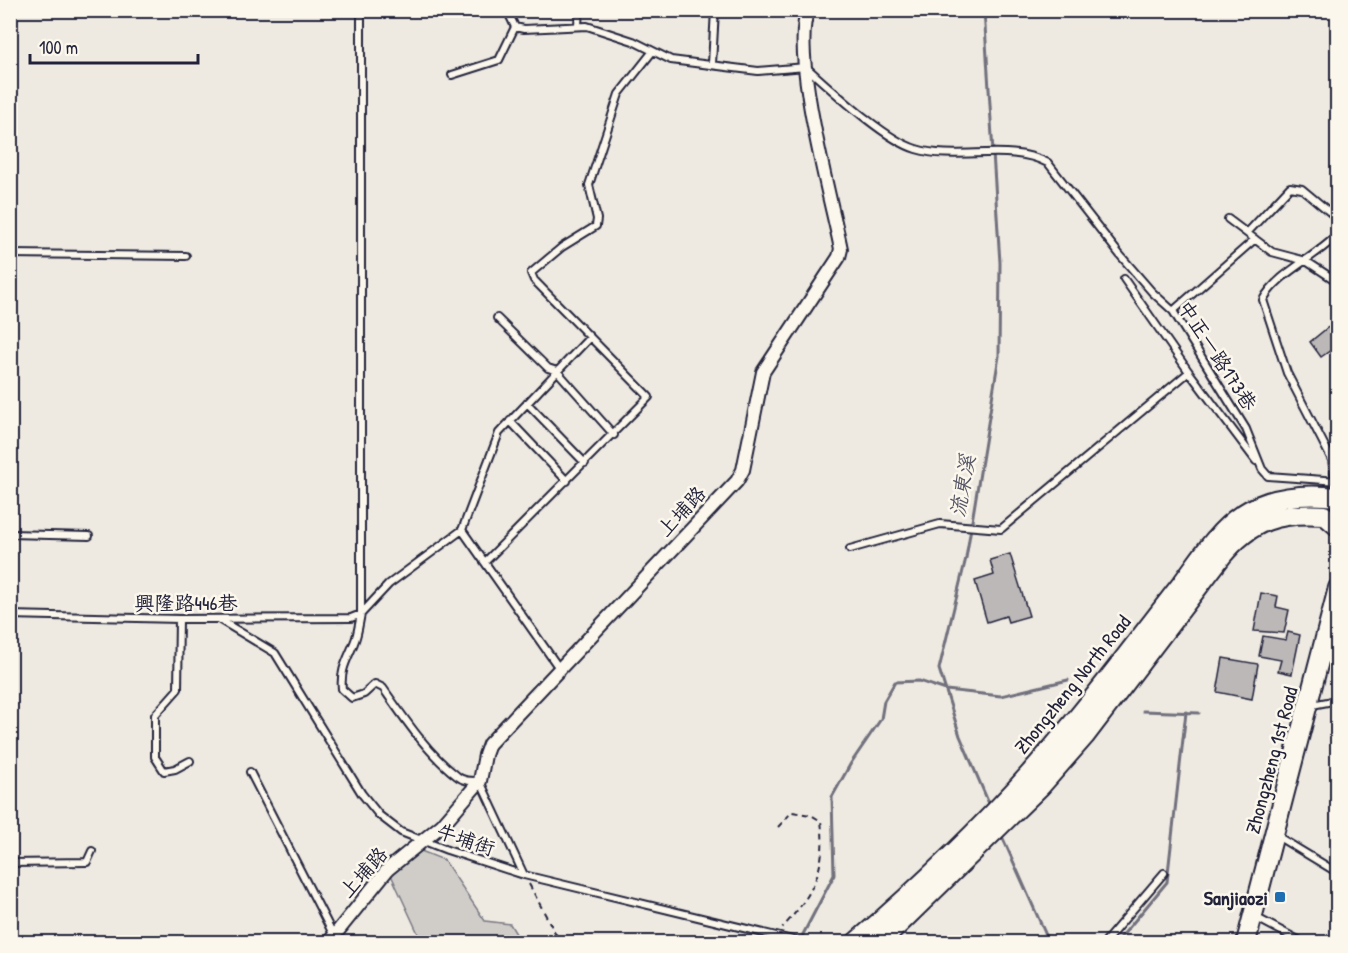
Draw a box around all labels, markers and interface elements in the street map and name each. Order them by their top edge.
scale bar [30,27,198,65]
text: 100 m [39,35,78,60]
street label: 中正一路173巷 [1172,295,1264,416]
water label: 流東溪 [942,451,982,520]
street label: 上埔路 [651,479,712,542]
street label: 興隆路446巷 [135,589,238,616]
street label: Zhongzheng North Road [1008,609,1136,759]
street label: Zhongzheng 1st Road [1238,683,1304,837]
street label: 牛埔街 [433,816,499,862]
street label: 上埔路 [333,840,394,903]
place label: Sanjiaozi [1204,884,1268,911]
marker: Sanjiaozi [1273,890,1287,904]

